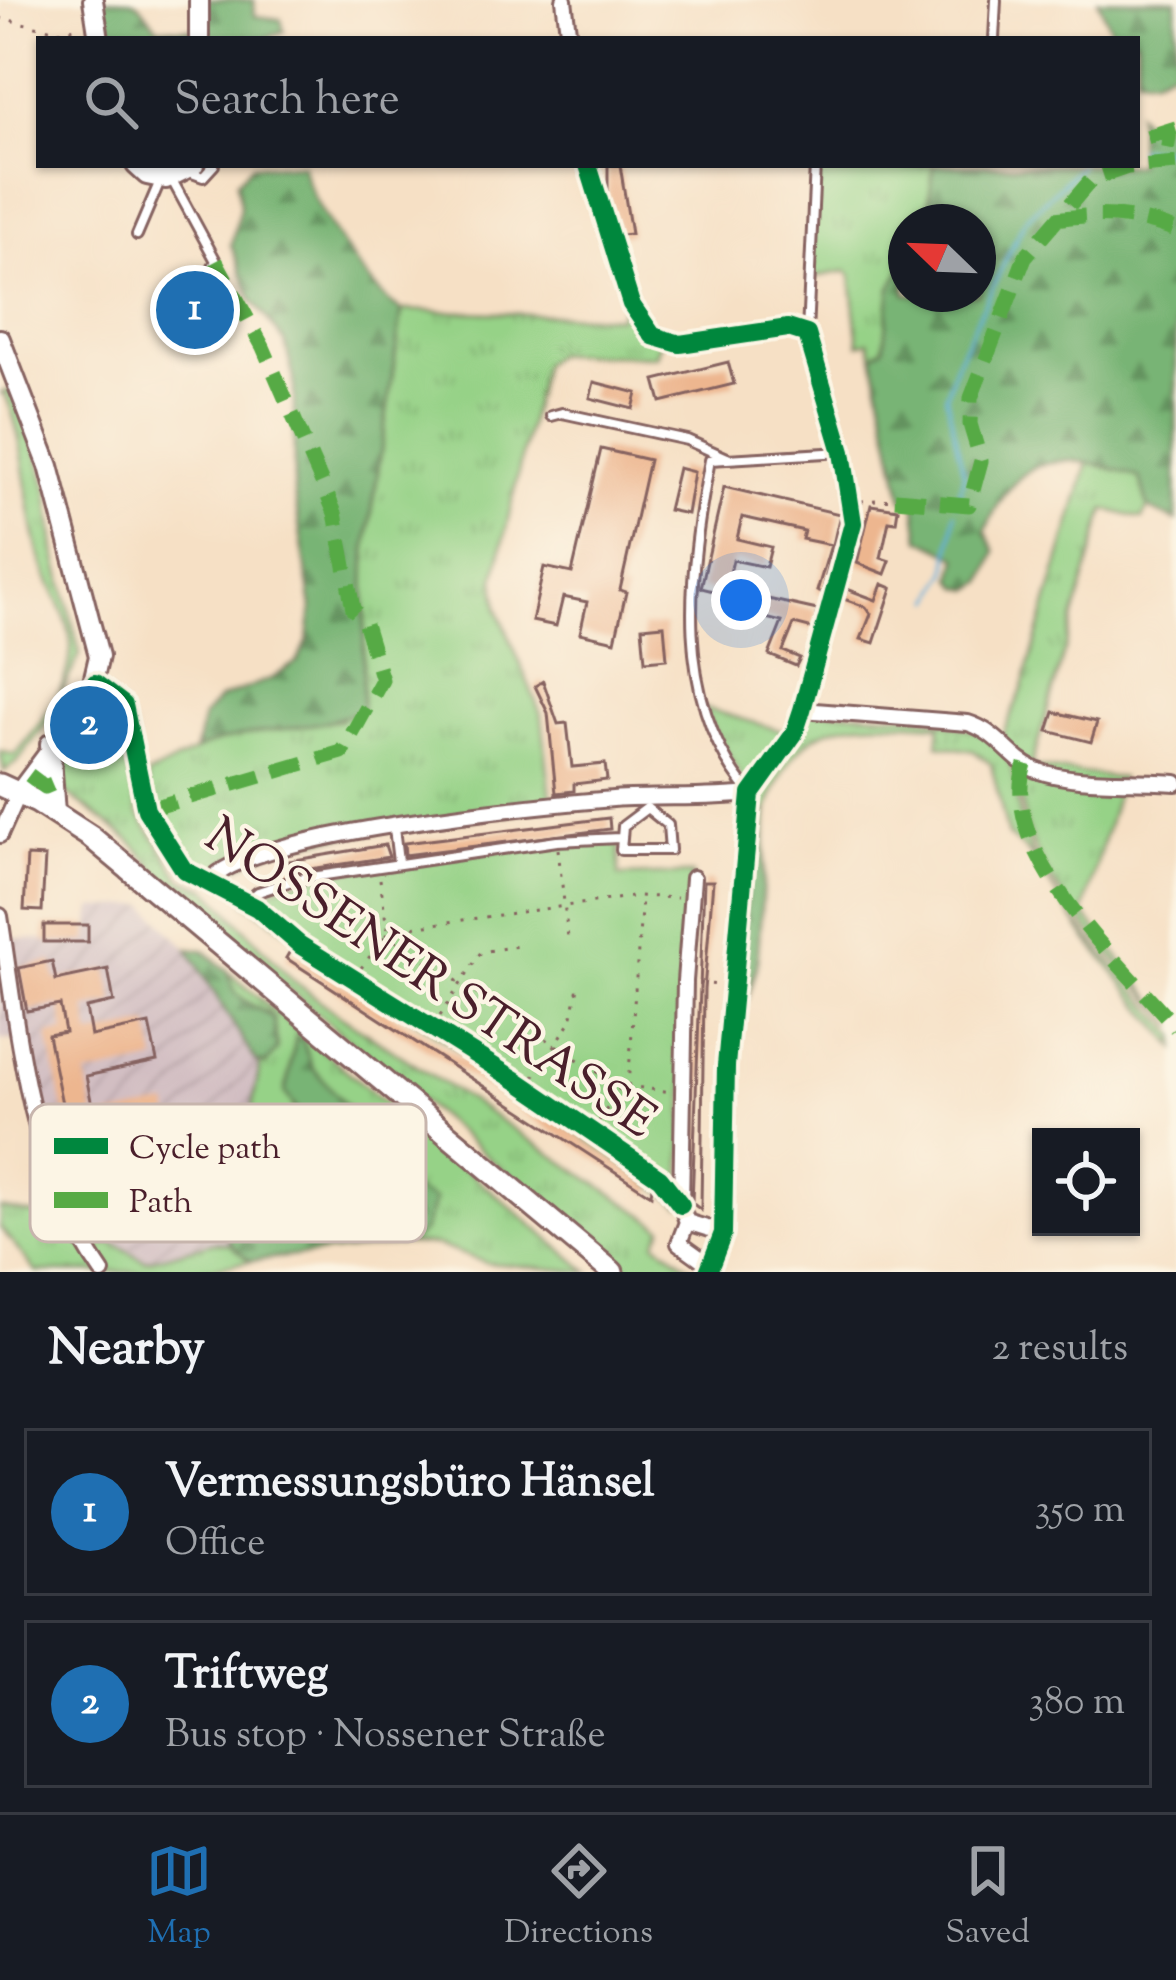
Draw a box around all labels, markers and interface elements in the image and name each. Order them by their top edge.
search box [36,36,1140,168]
icon: search [78,69,144,135]
text: Search here [174,70,400,135]
north arrow [888,204,996,312]
pin: 1 [156,265,234,355]
your location [711,570,771,630]
pin: 2 [50,680,128,770]
street label: NOSSENER STRASSE [189,802,669,1159]
legend [30,1104,426,1242]
text: Cycle path [129,1126,281,1174]
map controls [1032,1128,1140,1236]
button: locate [1032,1128,1140,1236]
text: Path [129,1180,193,1228]
text: Nearby [48,1314,205,1387]
text: 2 results [992,1322,1128,1378]
text: Vermessungsbüro Hänsel [165,1452,655,1517]
text: 1 [83,1484,97,1540]
text: 350 m [1035,1484,1125,1540]
text: Office [165,1517,265,1573]
text: Triftweg [165,1644,329,1709]
text: 2 [81,1676,99,1732]
text: 380 m [1029,1676,1125,1732]
text: Bus stop · Nossener Straße [165,1709,606,1765]
tab: Map [146,1838,212,1958]
tab: Directions [504,1838,653,1958]
tab: Saved [945,1838,1030,1958]

